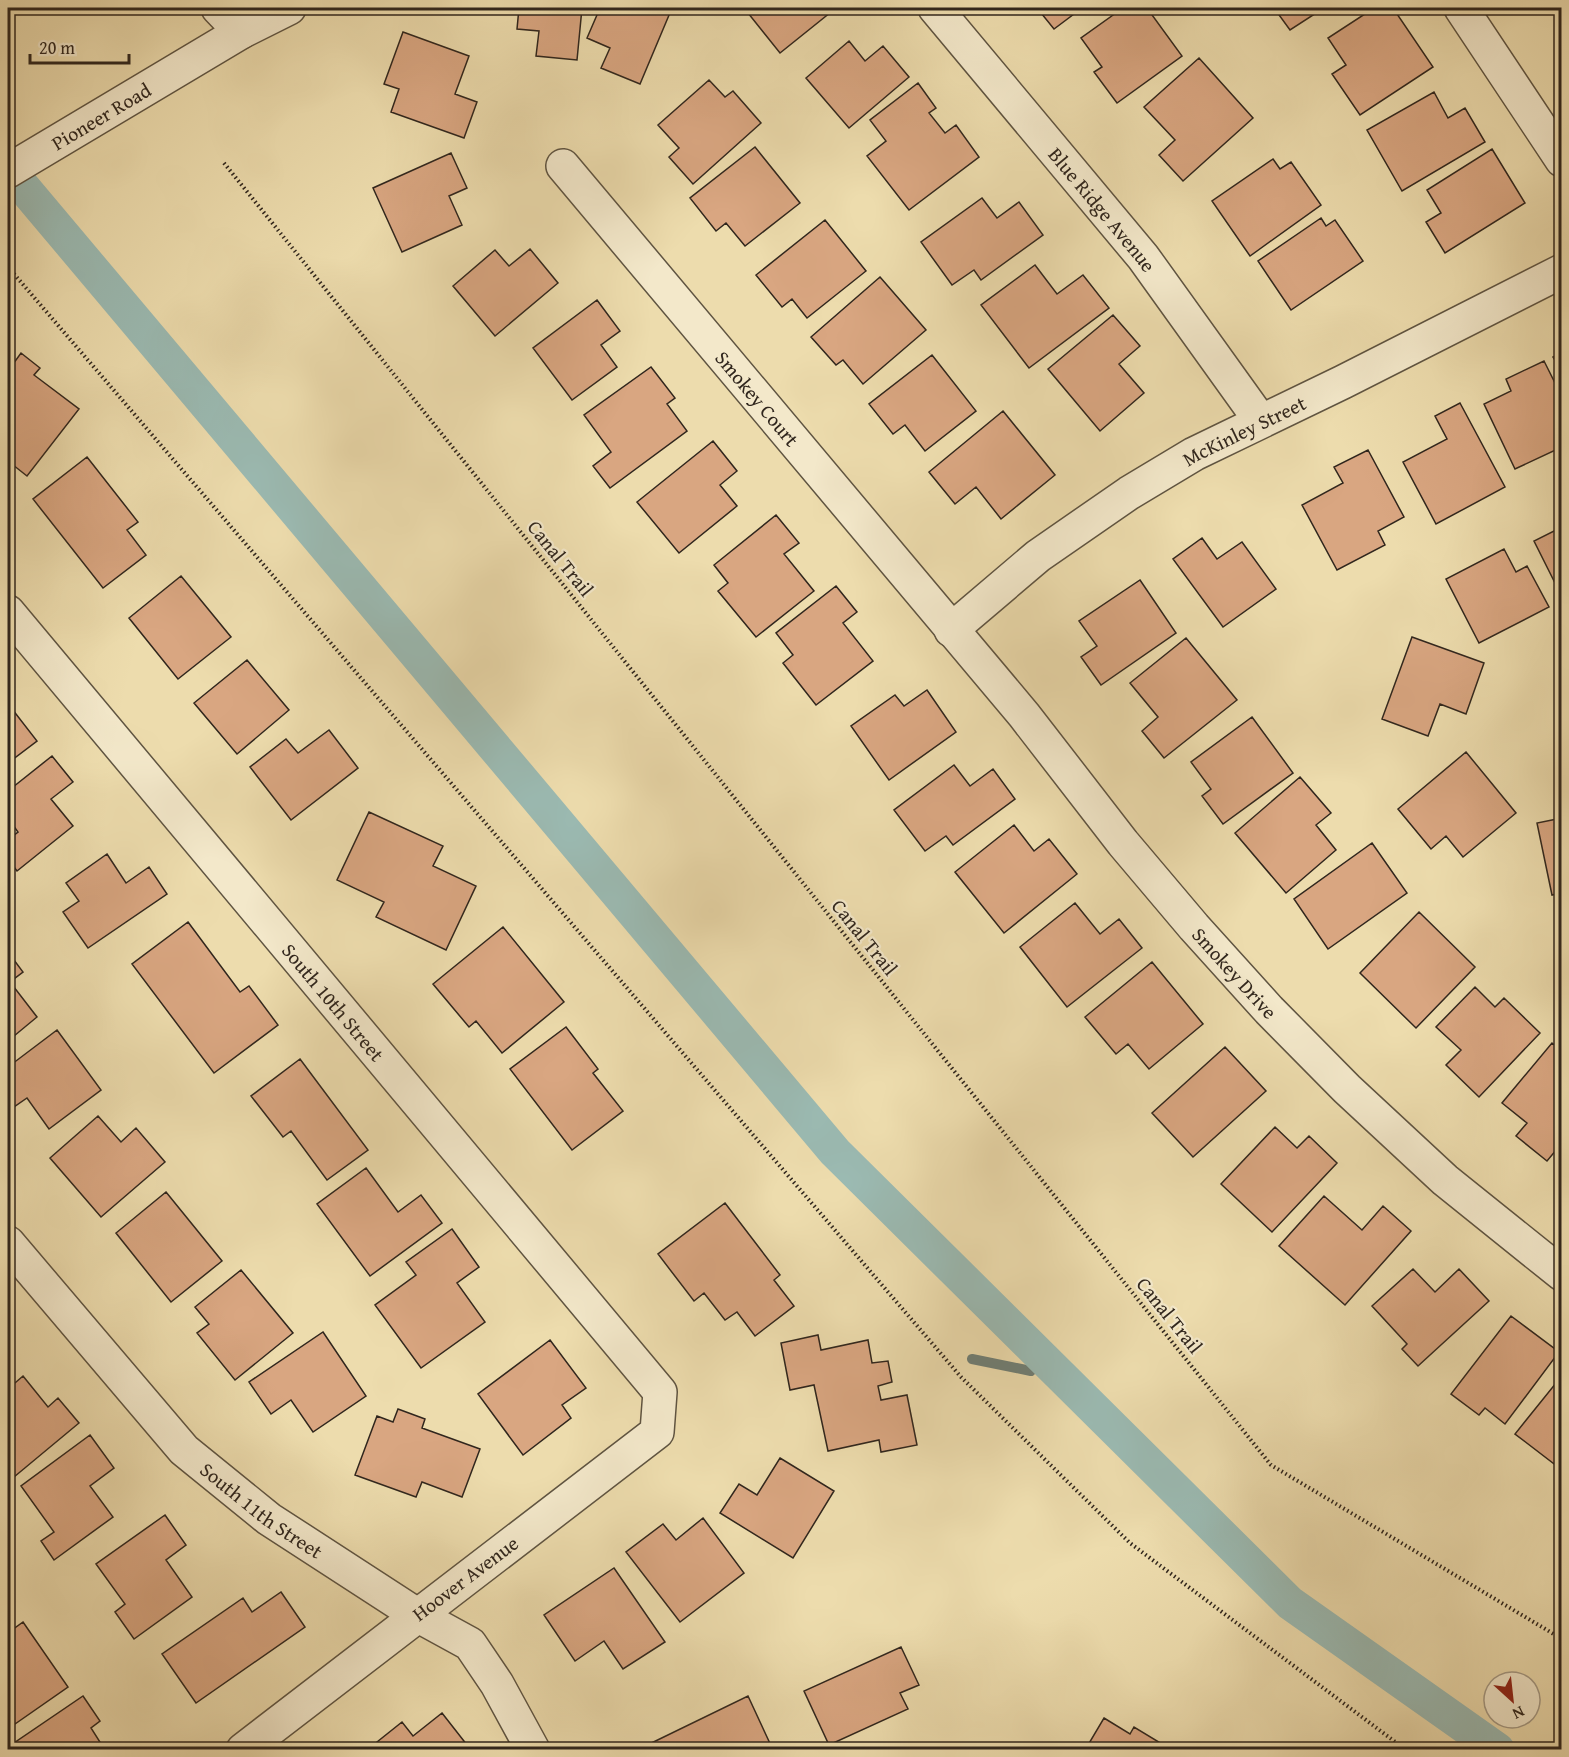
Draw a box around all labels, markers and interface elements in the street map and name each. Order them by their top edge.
scale bar [30,27,129,65]
text: 20 m [39,34,75,61]
street label: Pioneer Road [46,75,156,157]
street label: Blue Ridge Avenue [1042,140,1163,278]
street label: Smokey Court [709,344,807,452]
street label: McKinley Street [1177,388,1310,472]
street label: Canal Trail [521,514,601,603]
street label: Canal Trail [825,893,905,982]
street label: Smokey Drive [1186,920,1284,1025]
street label: South 10th Street [276,936,392,1067]
street label: Canal Trail [1130,1271,1210,1360]
street label: South 11th Street [194,1455,329,1565]
street label: Hoover Avenue [406,1528,524,1628]
north arrow [1482,1670,1542,1730]
text: N [1508,1700,1529,1727]

